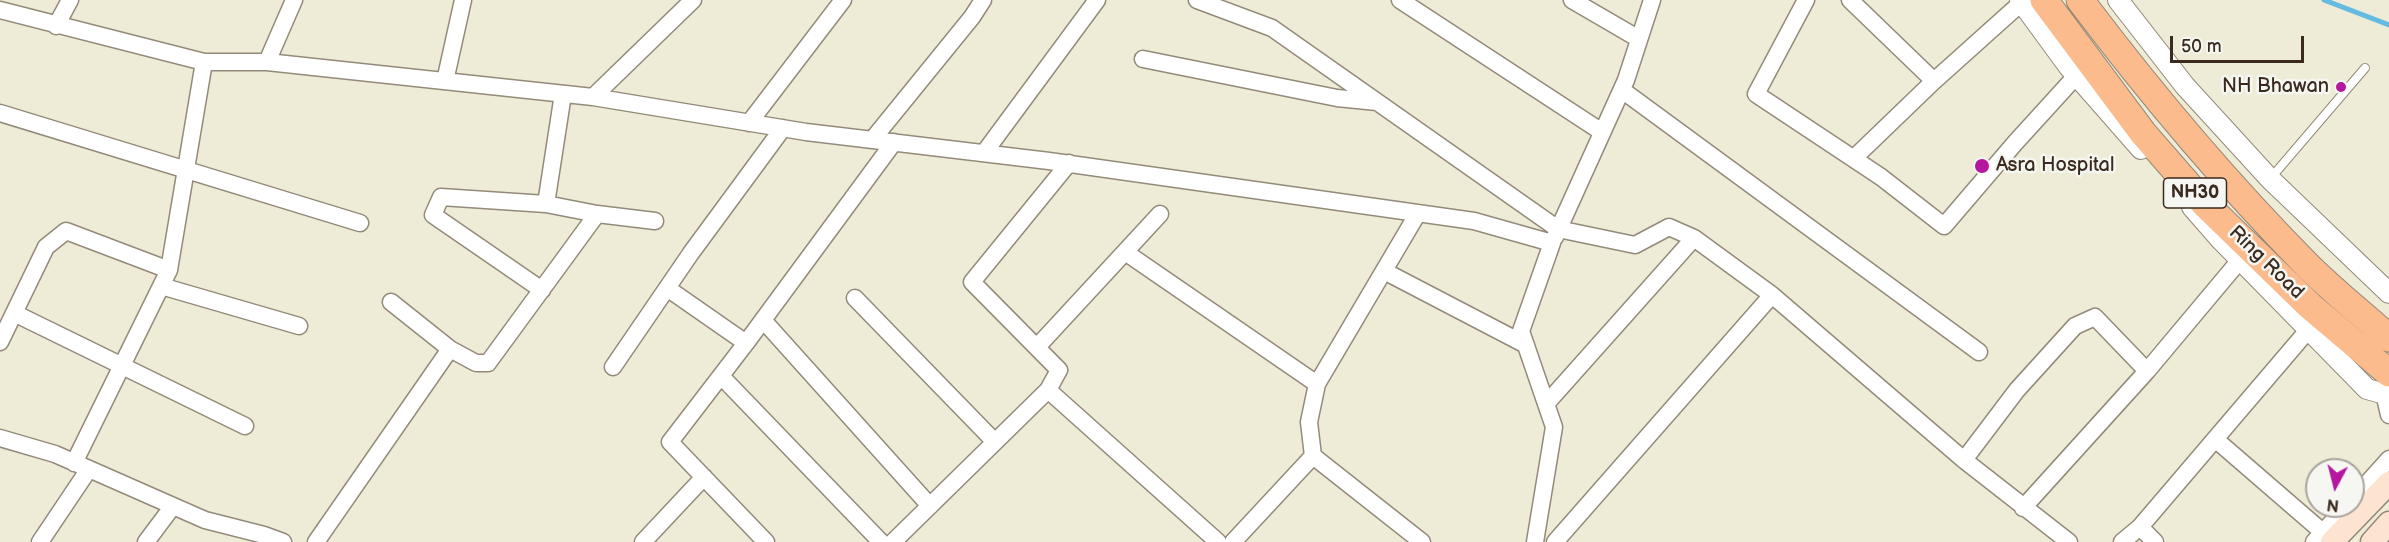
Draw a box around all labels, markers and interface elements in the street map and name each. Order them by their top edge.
scale bar [2173,24,2306,62]
text: 50 m [2181,36,2222,57]
place label: NH Bhawan [2222,75,2329,99]
marker: NH Bhawan [2334,80,2348,94]
place label: Asra Hospital [1996,154,2114,178]
marker: Asra Hospital [1973,157,1991,175]
road number: NH30 [2164,178,2226,208]
street label: Ring Road [2223,221,2309,305]
north arrow [2305,458,2365,518]
text: N [2326,494,2340,515]

